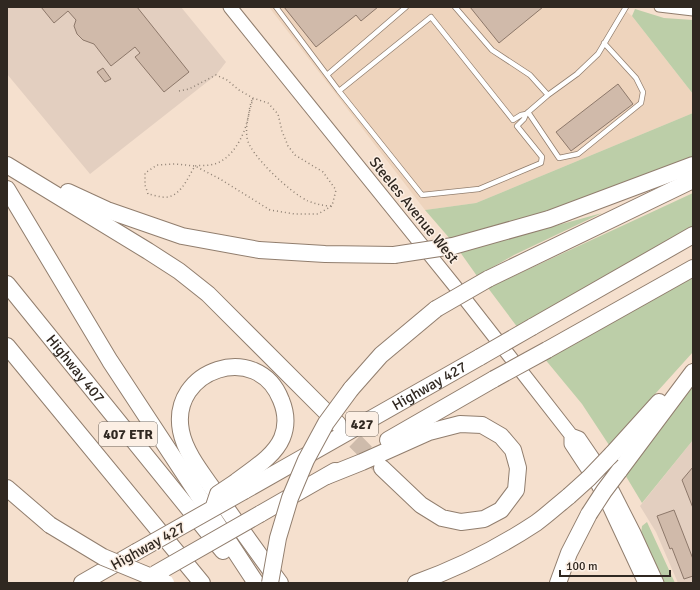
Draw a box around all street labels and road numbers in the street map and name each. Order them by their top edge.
street label: Steeles Avenue West [366,153,462,267]
street label: Highway 407 [43,331,109,407]
street label: Highway 427 [389,358,470,414]
road number: 427 [346,412,378,436]
road number: 407 ETR [99,422,157,446]
street label: Highway 427 [107,518,189,574]

